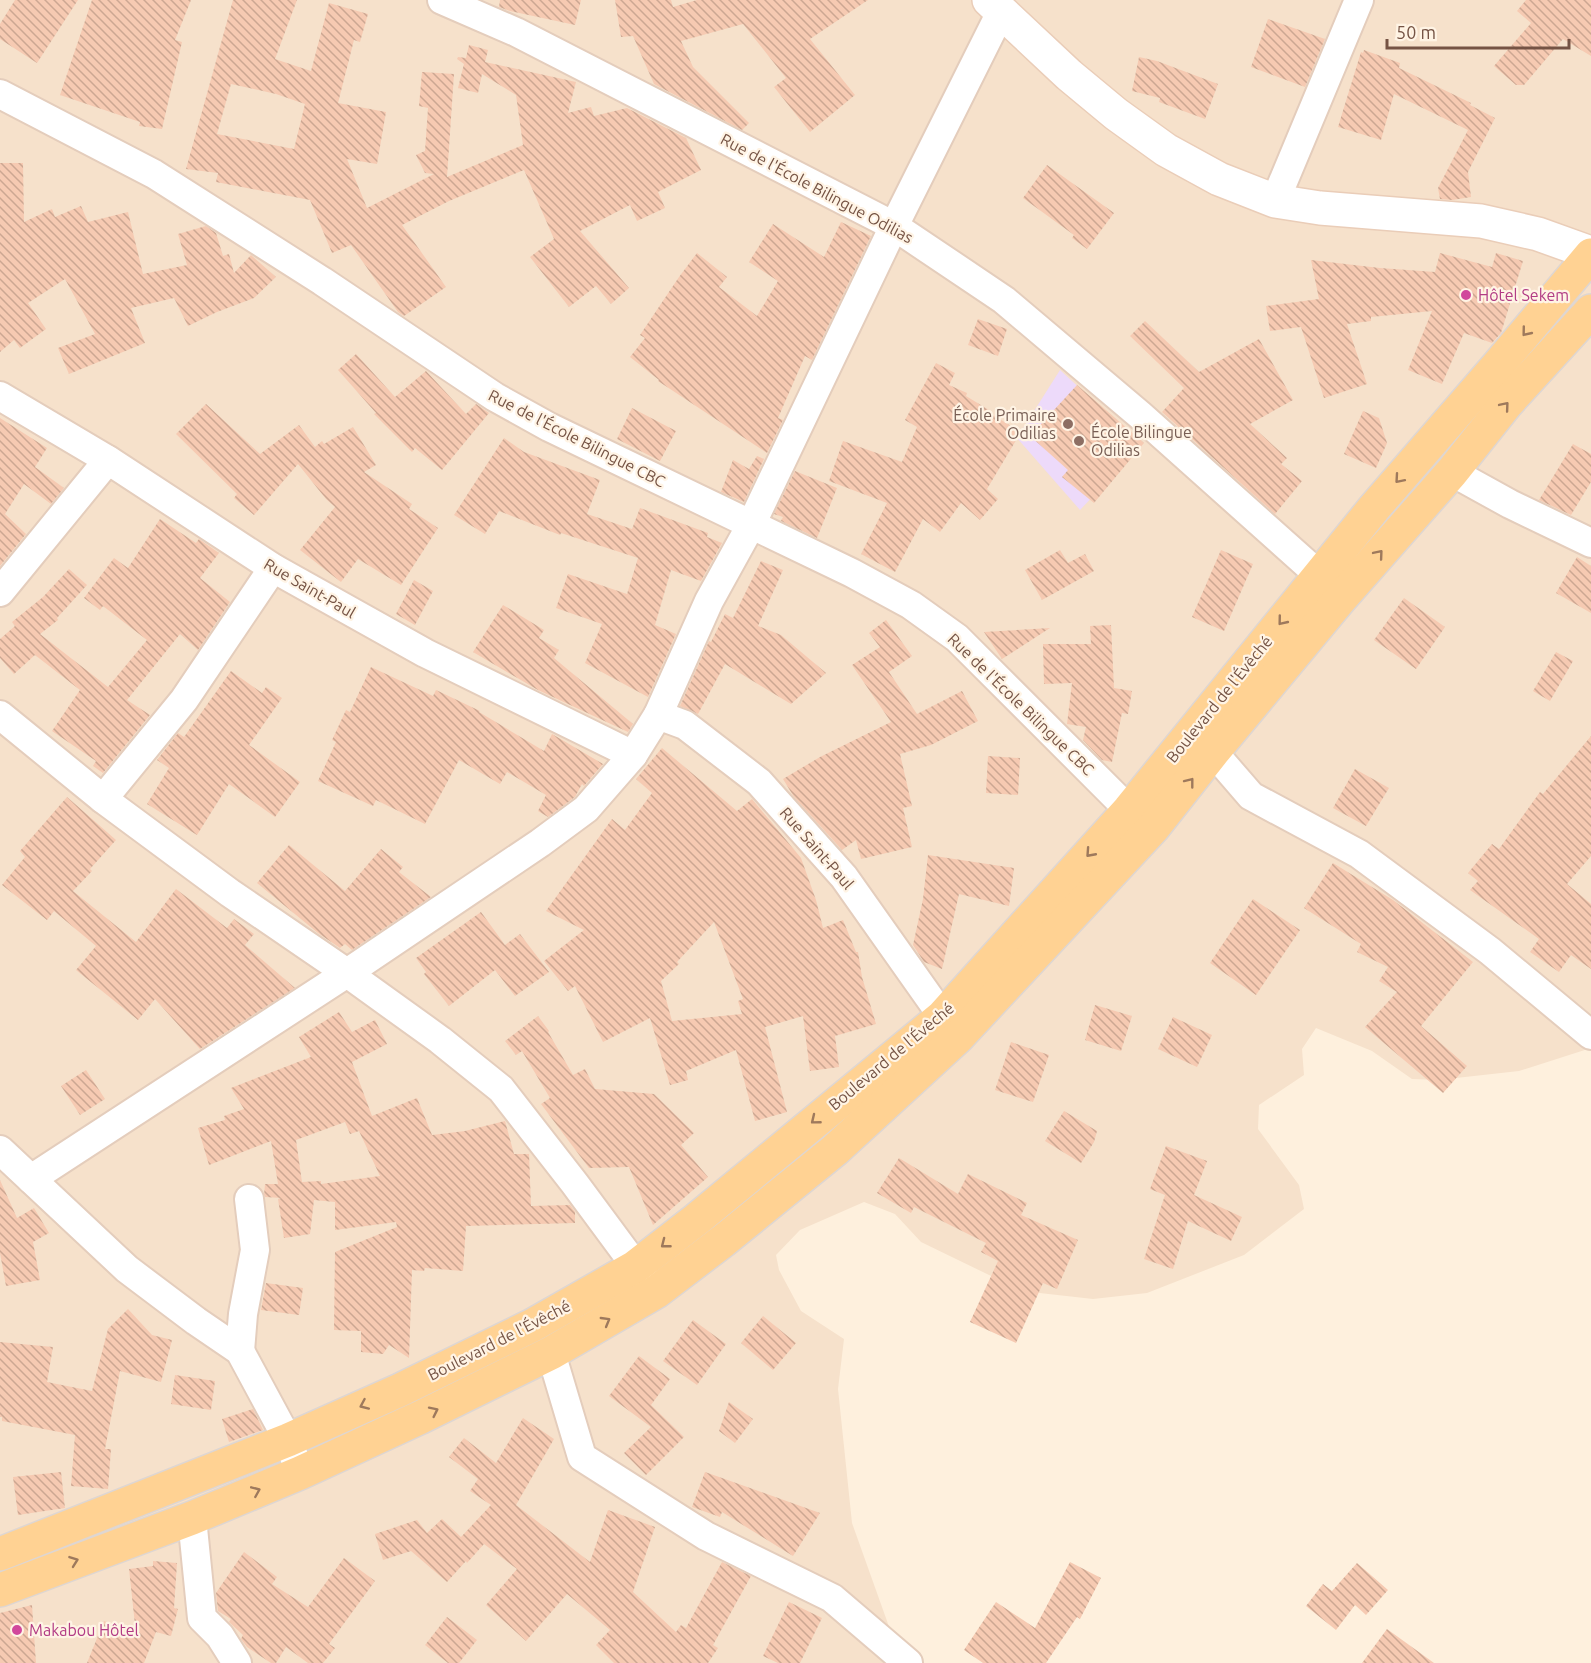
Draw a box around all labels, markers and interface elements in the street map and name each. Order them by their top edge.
scale bar [1387,12,1568,50]
text: 50 m [1396,22,1436,42]
street label: Rue de l'École Bilingue Odilias [718,128,917,246]
place label: Hôtel Sekem [1478,286,1569,304]
marker: Hôtel Sekem [1459,288,1473,302]
one-way arrow [1522,325,1533,336]
street label: Rue de l'École Bilingue CBC [486,384,669,491]
one-way arrow [1498,402,1509,413]
place label: École Primaire Odilias [953,404,1056,442]
marker: École Primaire Odilias [1061,417,1075,431]
place label: École Bilingue Odilias [1091,421,1192,459]
marker: École Bilingue Odilias [1072,434,1086,448]
one-way arrow [1395,472,1406,483]
one-way arrow [1372,550,1383,561]
street label: Rue Saint-Paul [261,555,359,621]
one-way arrow [1278,614,1289,625]
street label: Rue de l'École Bilingue CBC [944,628,1099,779]
street label: Boulevard de l'Évêché [1161,631,1276,766]
one-way arrow [1182,778,1193,789]
street label: Rue Saint-Paul [777,803,857,893]
one-way arrow [1086,846,1097,857]
street label: Boulevard de l'Évêché [824,997,957,1114]
one-way arrow [811,1113,822,1124]
one-way arrow [660,1236,671,1247]
street label: Boulevard de l'Évêché [424,1294,573,1384]
one-way arrow [600,1316,611,1328]
one-way arrow [360,1398,371,1410]
one-way arrow [427,1406,438,1418]
one-way arrow [250,1486,261,1498]
one-way arrow [68,1555,79,1568]
place label: Makabou Hôtel [29,1621,139,1639]
marker: Makabou Hôtel [10,1623,24,1637]

